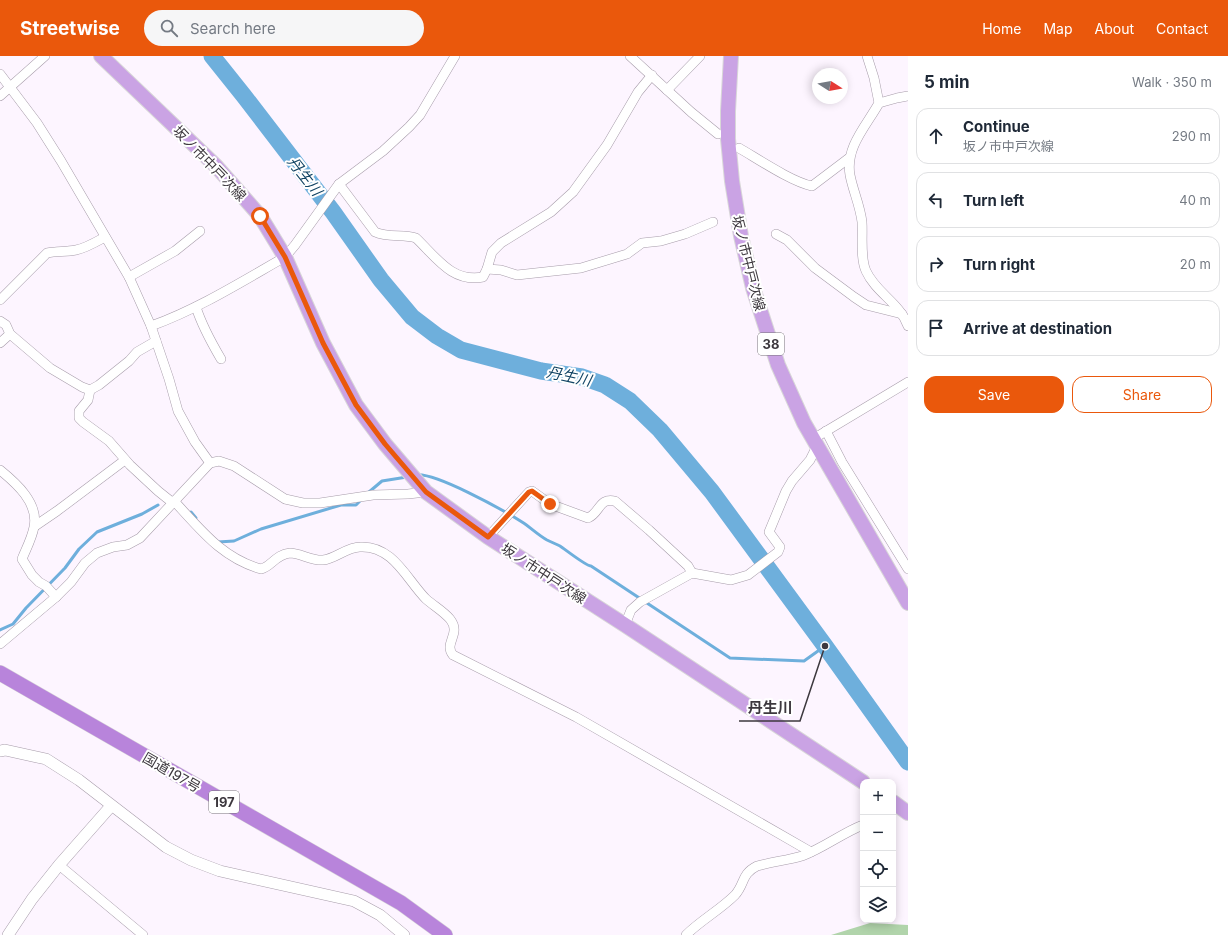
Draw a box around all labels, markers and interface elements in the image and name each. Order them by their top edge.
search box [144,10,424,46]
text: Streetwise [20,17,120,40]
icon: search [158,17,180,39]
text: Search here [190,19,276,38]
text: Home [982,20,1021,37]
text: Map [1043,20,1073,37]
text: About [1095,20,1134,37]
text: Contact [1156,20,1208,37]
north arrow [812,68,848,104]
text: 5 min [924,72,970,92]
text: Walk · 350 m [1132,74,1212,90]
text: Continue [963,117,1030,136]
street label: 坂ノ市中戸次線 [170,122,250,204]
icon: ahead [925,125,947,147]
text: 290 m [1172,128,1211,144]
text: 坂ノ市中戸次線 [963,138,1054,154]
water label: 丹生川 [284,152,328,201]
icon: left [925,189,947,211]
text: Turn left [963,191,1024,210]
text: 40 m [1179,192,1211,208]
route start [251,207,269,225]
street label: 坂ノ市中戸次線 [729,213,769,313]
icon: right [925,253,947,275]
text: Turn right [963,255,1035,274]
text: 20 m [1180,256,1211,272]
icon: arrive [925,317,947,339]
text: Arrive at destination [963,319,1112,338]
road number: 38 [758,333,784,355]
water label: 丹生川 [545,362,595,390]
button: Save [924,376,1064,413]
button: Share [1072,376,1212,413]
route end [541,495,559,513]
street label: 坂ノ市中戸次線 [498,539,590,607]
callout: 丹生川 [739,694,800,721]
text: 丹生川 [747,698,793,717]
street label: 国道197号 [140,749,204,795]
map controls [860,779,896,923]
button: + [860,779,896,815]
road number: 197 [209,791,239,813]
button: − [860,815,896,851]
button: locate [860,851,896,887]
button: layers [860,887,896,923]

